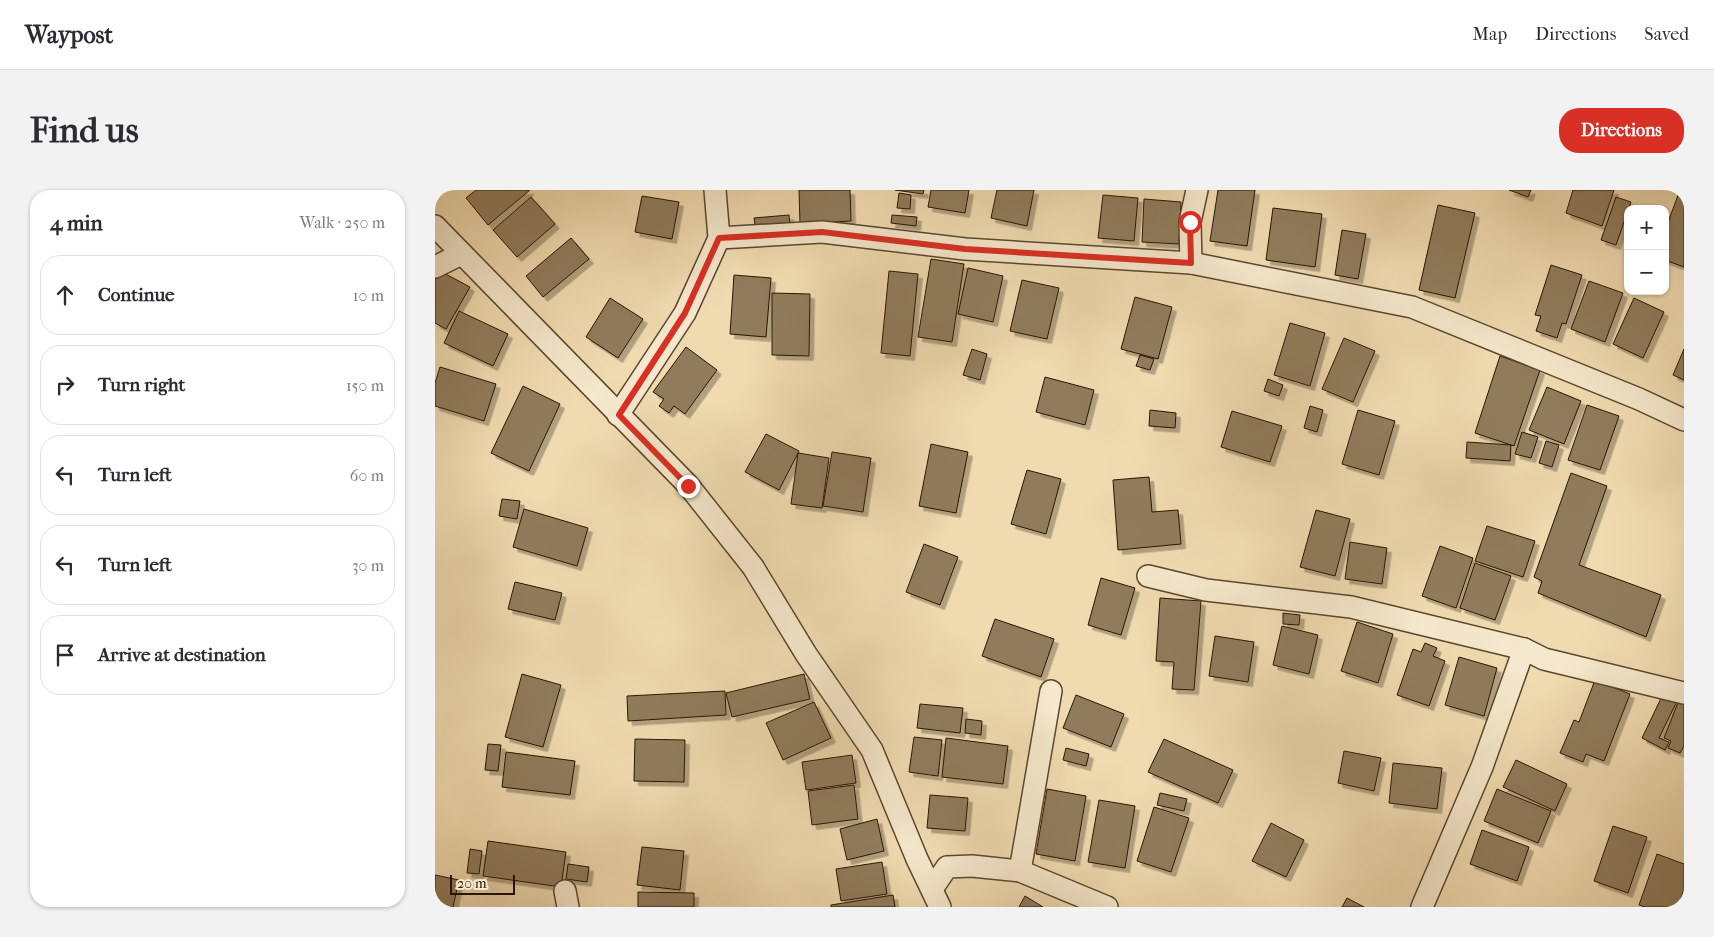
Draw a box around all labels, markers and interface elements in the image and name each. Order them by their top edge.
text: Waypost [25,21,113,49]
text: Map [1473,24,1507,45]
text: Directions [1535,24,1616,45]
text: Saved [1644,24,1689,45]
button: Directions [1559,108,1684,153]
text: Find us [30,110,139,151]
map controls [1624,205,1669,295]
button: + [1624,205,1669,250]
text: 4 min [50,211,103,235]
route start [1179,211,1202,234]
text: Walk · 250 m [300,213,385,232]
button: − [1624,250,1669,295]
icon: ahead [51,281,79,309]
text: Continue [98,284,174,306]
text: 10 m [353,286,384,305]
icon: right [51,371,79,399]
text: Turn right [98,374,185,396]
text: 150 m [346,376,384,395]
icon: left [51,461,79,489]
text: Turn left [98,464,172,486]
text: 60 m [350,466,384,485]
route end [677,475,700,498]
icon: left [51,551,79,579]
text: Turn left [98,554,172,576]
text: 30 m [352,556,384,575]
icon: arrive [51,641,79,669]
text: Arrive at destination [98,644,266,666]
scale bar [450,872,515,895]
text: 20 m [457,875,487,892]

